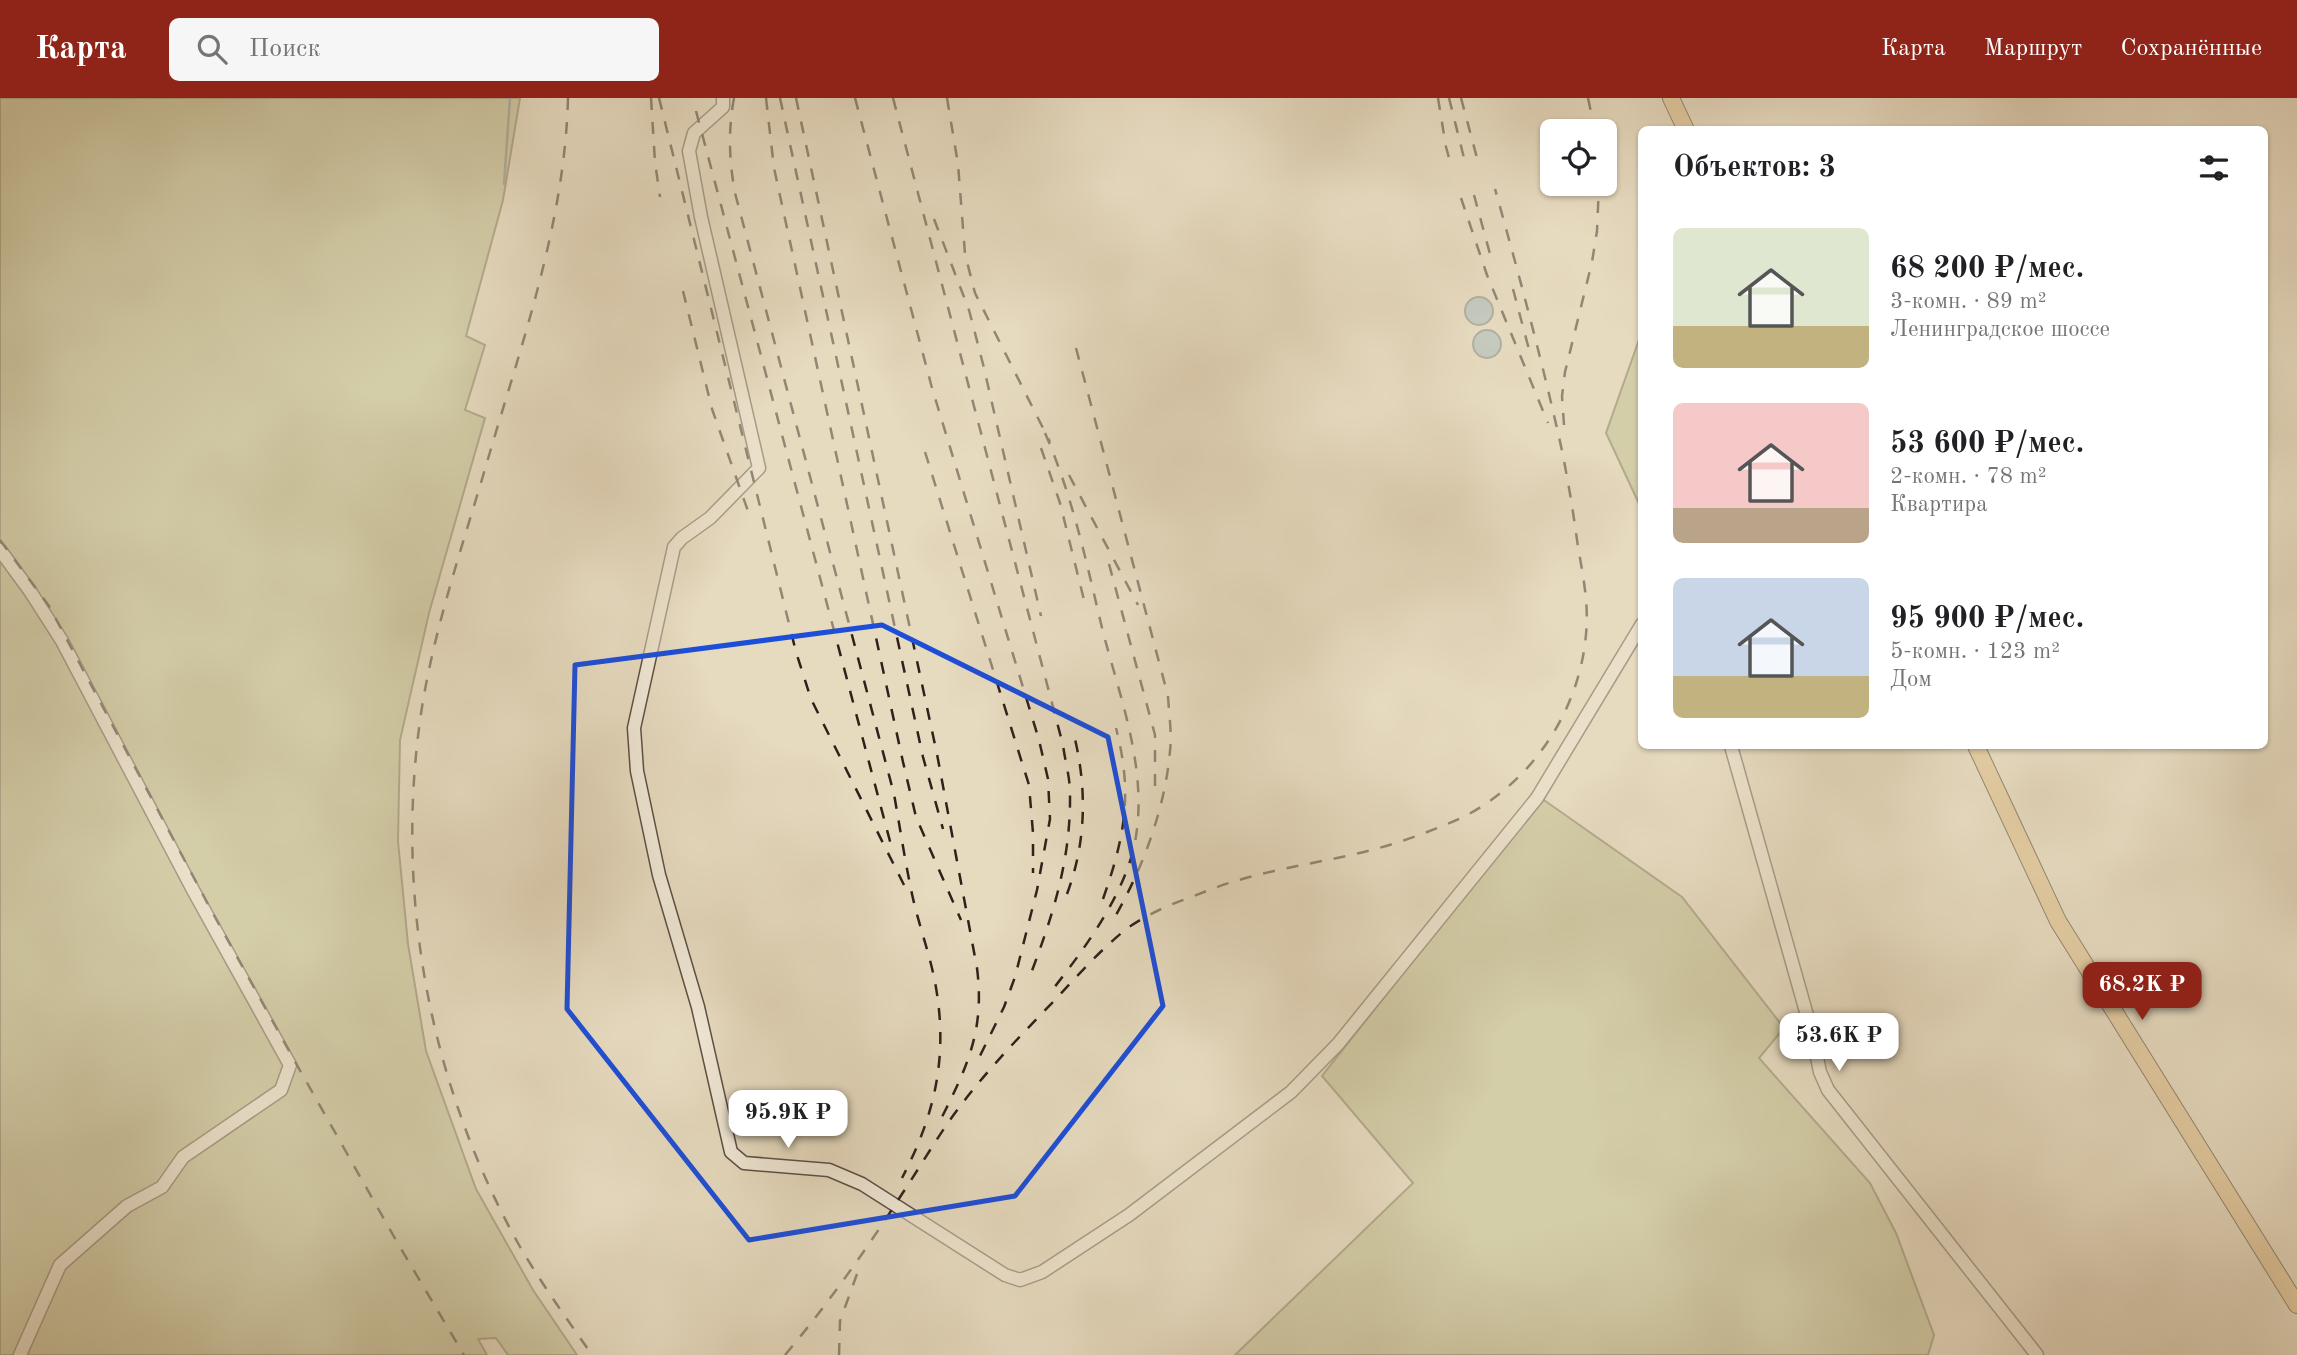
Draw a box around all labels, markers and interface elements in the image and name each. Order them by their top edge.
search box [169,18,659,81]
icon: search [193,30,231,68]
text: Карта [35,33,127,66]
text: Поиск [249,36,321,62]
text: Карта [1881,37,1946,61]
text: Маршрут [1984,37,2082,61]
text: Сохранённые [2120,37,2262,61]
map controls [1540,119,1617,196]
button: locate [1540,119,1617,196]
icon: filters [2195,149,2233,187]
text: Объектов: 3 [1673,153,1836,183]
text: 68 200 ₽/мес. [1890,254,2084,284]
icon: home [1729,256,1813,340]
text: 3-комн. · 89 m² [1890,290,2047,313]
text: Ленинградское шоссе [1890,318,2110,341]
text: 53 600 ₽/мес. [1890,429,2084,459]
icon: home [1729,431,1813,515]
text: 2-комн. · 78 m² [1890,465,2047,488]
text: Квартира [1890,493,1988,516]
text: 95 900 ₽/мес. [1890,604,2084,634]
icon: home [1729,606,1813,690]
text: 5-комн. · 123 m² [1890,640,2060,663]
text: Дом [1890,668,1932,691]
pin: 68.2K ₽ [2077,962,2207,1022]
text: 68.2K ₽ [2099,973,2185,996]
pin: 53.6K ₽ [1774,1014,1904,1073]
text: 53.6K ₽ [1796,1024,1882,1047]
pin: 95.9K ₽ [723,1090,853,1150]
text: 95.9K ₽ [745,1101,831,1124]

